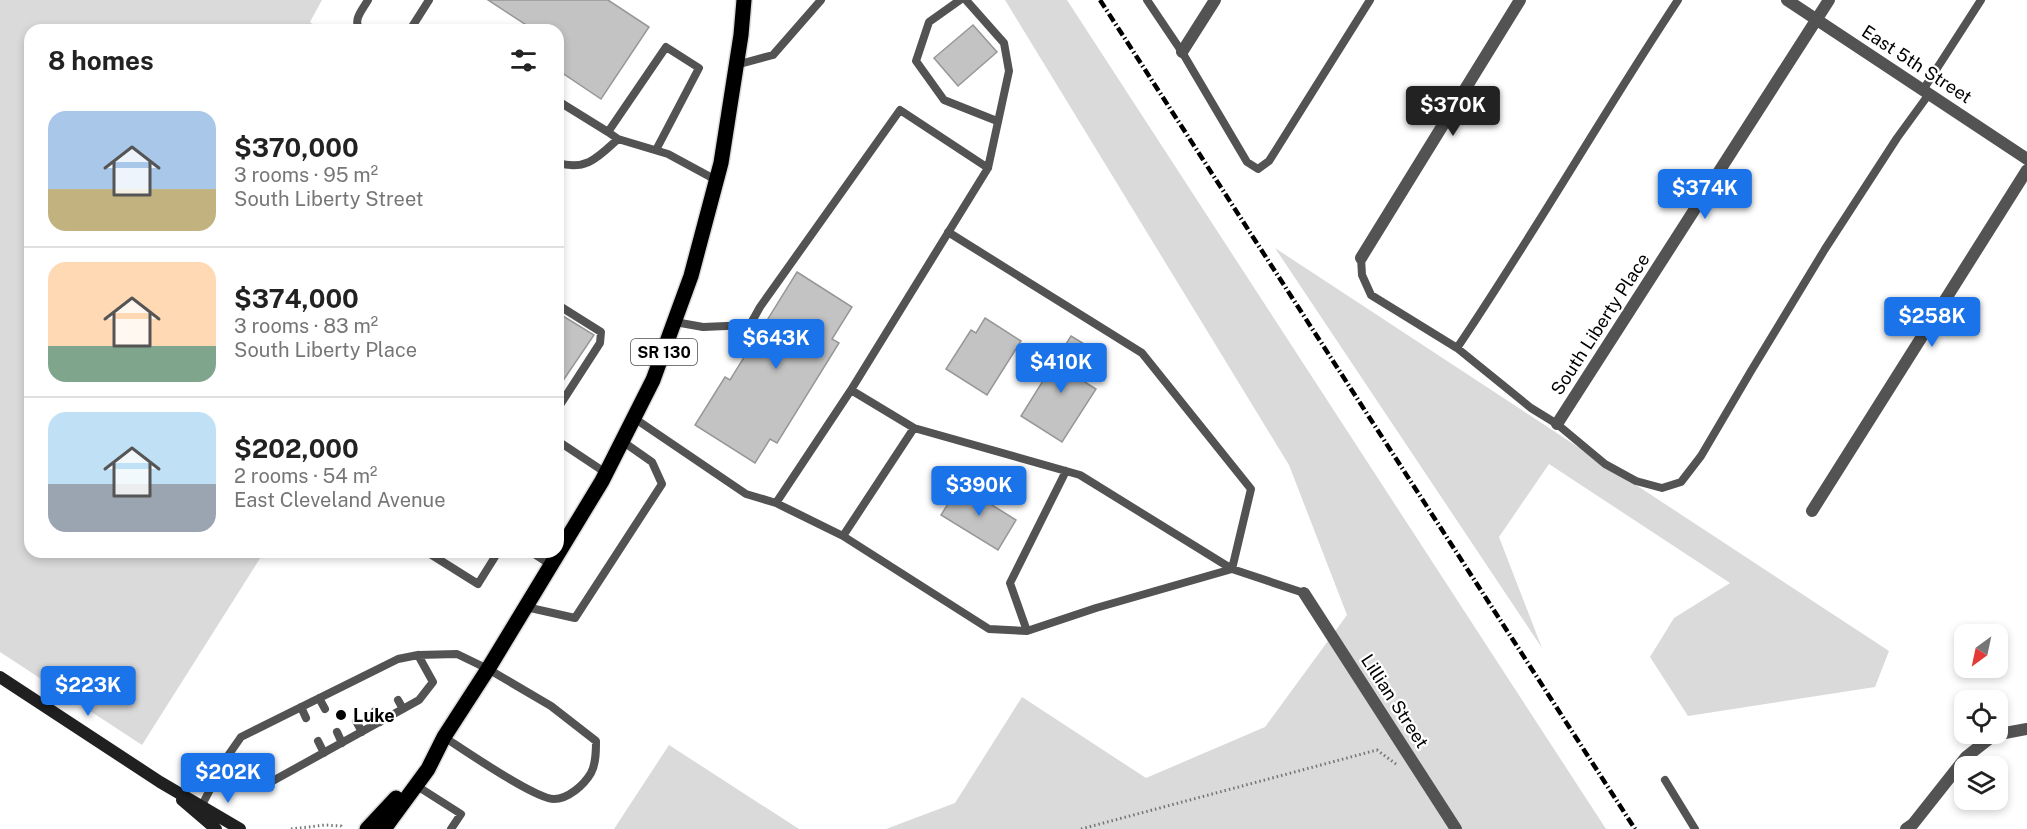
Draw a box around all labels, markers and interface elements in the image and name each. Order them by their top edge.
street label: East 5th Street [1858,21,1976,107]
icon: filters [507,44,540,77]
text: 8 homes [48,45,154,76]
pin: $370K [1411,86,1495,137]
text: $370K [1420,93,1486,117]
text: $370,000 [234,132,359,163]
icon: home [96,135,168,207]
text: 3 rooms · 95 m² [234,163,378,187]
pin: $374K [1663,169,1747,220]
text: $374K [1672,176,1738,200]
text: South Liberty Street [234,187,424,211]
street label: South Liberty Place [1546,249,1654,399]
text: $374,000 [234,283,359,314]
icon: home [96,286,168,358]
pin: $258K [1890,297,1974,348]
text: $258K [1898,304,1966,328]
text: 3 rooms · 83 m² [234,314,378,338]
pin: $643K [734,319,818,370]
text: $643K [742,326,810,350]
text: South Liberty Place [234,338,417,362]
road number: SR 130 [631,339,697,365]
pin: $410K [1019,343,1103,394]
text: $410K [1030,350,1092,374]
text: $202,000 [234,433,359,464]
icon: home [96,436,168,508]
text: 2 rooms · 54 m² [234,464,377,488]
pin: $390K [937,466,1021,517]
text: $390K [945,473,1013,497]
text: East Cleveland Avenue [234,488,445,512]
north arrow [1954,624,2008,678]
map controls [1954,624,2008,810]
street label: Lillian Street [1357,650,1433,752]
pin: $223K [46,666,130,717]
text: $223K [55,673,121,697]
button: locate [1954,690,2008,744]
place label: Luke [353,705,395,726]
marker: Luke [334,708,348,722]
pin: $202K [186,753,270,804]
button: layers [1954,756,2008,810]
text: $202K [195,760,261,784]

